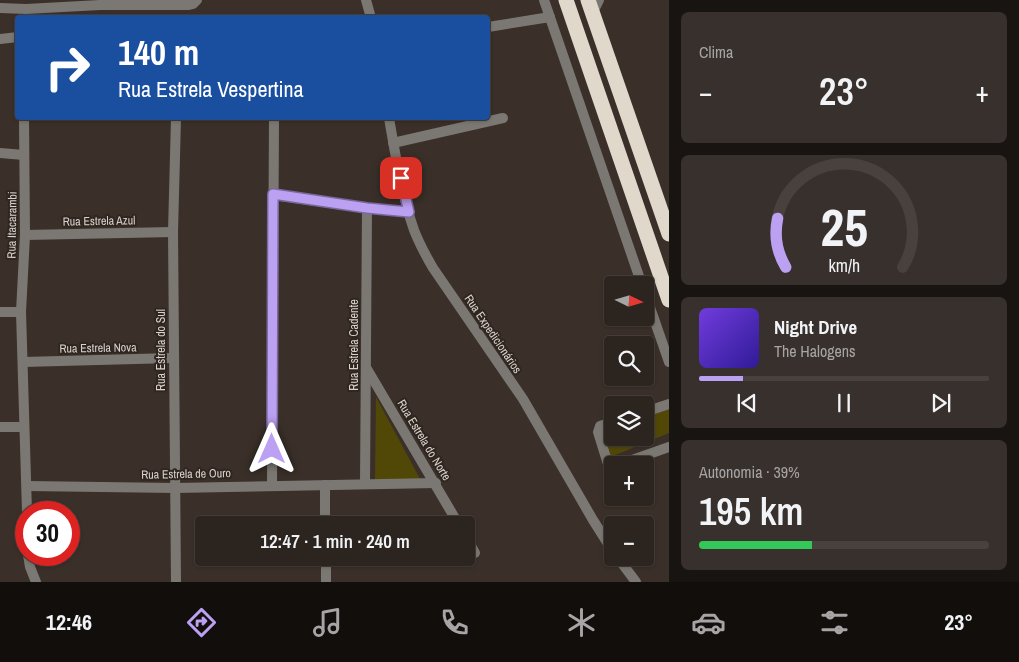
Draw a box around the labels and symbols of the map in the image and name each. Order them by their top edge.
pin [380,157,422,199]
street label: Rua Itacarambi [3,191,21,259]
street label: Rua Estrela Azul [62,212,136,230]
north arrow [604,276,654,326]
street label: Rua Expedicionários [461,291,525,377]
street label: Rua Estrela Cadente [346,299,362,391]
street label: Rua Estrela do Sul [153,309,169,391]
street label: Rua Estrela Nova [59,339,137,357]
street label: Rua Estrela do Norte [393,396,455,484]
position arrow [245,422,297,474]
street label: Rua Estrela de Ouro [141,465,231,483]
speed limit sign: 30 [15,501,80,566]

